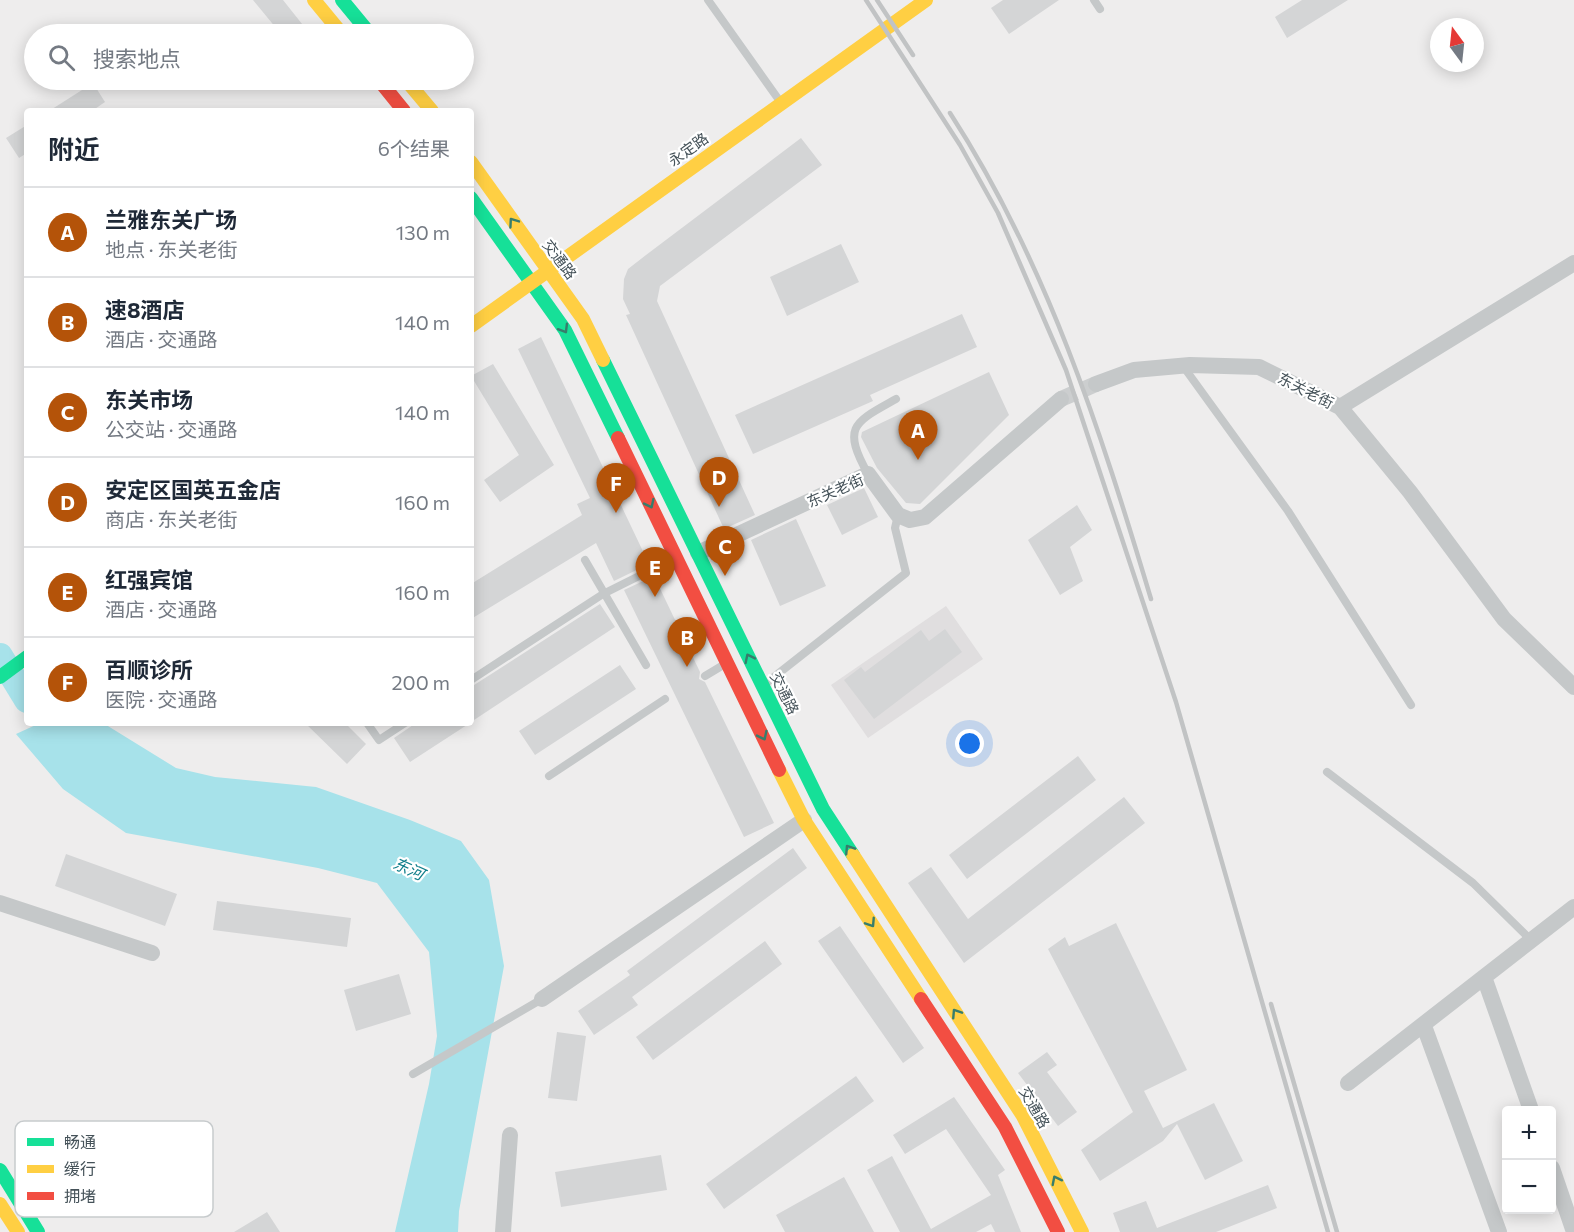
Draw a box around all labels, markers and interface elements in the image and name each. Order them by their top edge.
north arrow [1430,18,1484,72]
search box [24,24,474,90]
icon: search [45,41,78,74]
text: 搜索地点 [93,45,181,72]
street label: 永定路 [665,128,711,170]
text: 附近 [48,133,100,164]
text: 6个结果 [378,136,450,160]
text: 兰雅东关广场 [105,206,237,233]
one-way arrow [509,218,520,229]
text: A [60,220,75,244]
text: 130 m [396,220,450,244]
street label: 交通路 [539,236,581,282]
text: 地点 · 东关老街 [105,237,237,261]
text: 速8酒店 [105,296,185,323]
text: B [61,310,74,334]
text: 140 m [395,310,450,334]
one-way arrow [556,323,568,333]
text: 酒店 · 交通路 [105,327,217,351]
street label: 东关老街 [1275,368,1337,412]
text: 东关市场 [105,386,193,413]
text: C [61,400,74,424]
text: 140 m [395,400,450,424]
pin: A [898,410,938,460]
text: 公交站 · 交通路 [105,417,237,441]
pin: D [700,458,738,507]
pin: F [596,464,636,513]
street label: 东关老街 [804,470,866,510]
text: 安定区国英五金店 [105,476,281,503]
text: D [60,490,75,514]
text: 160 m [395,490,450,514]
one-way arrow [643,498,654,509]
text: 商店 · 东关老街 [105,507,237,531]
pin: C [706,526,744,576]
pin: E [636,548,674,597]
text: 红强宾馆 [105,566,193,593]
text: E [62,580,73,604]
text: 160 m [395,580,450,604]
text: 酒店 · 交通路 [105,597,217,621]
pin: B [668,618,706,667]
one-way arrow [745,654,757,665]
text: 百顺诊所 [105,656,193,683]
street label: 交通路 [767,669,803,717]
text: F [62,670,73,694]
text: 200 m [392,670,450,694]
text: 医院 · 交通路 [105,687,217,711]
your location [955,729,984,758]
one-way arrow [756,730,768,741]
one-way arrow [845,845,856,856]
water label: 东河 [391,853,430,884]
one-way arrow [864,916,875,927]
one-way arrow [952,1008,963,1019]
street label: 交通路 [1016,1083,1054,1131]
map controls [1502,1106,1556,1214]
button: + [1502,1106,1556,1160]
legend [15,1121,213,1217]
text: 畅通 [64,1132,96,1151]
text: 缓行 [64,1159,96,1178]
button: − [1502,1160,1556,1214]
one-way arrow [1051,1175,1063,1186]
text: 拥堵 [64,1186,96,1205]

